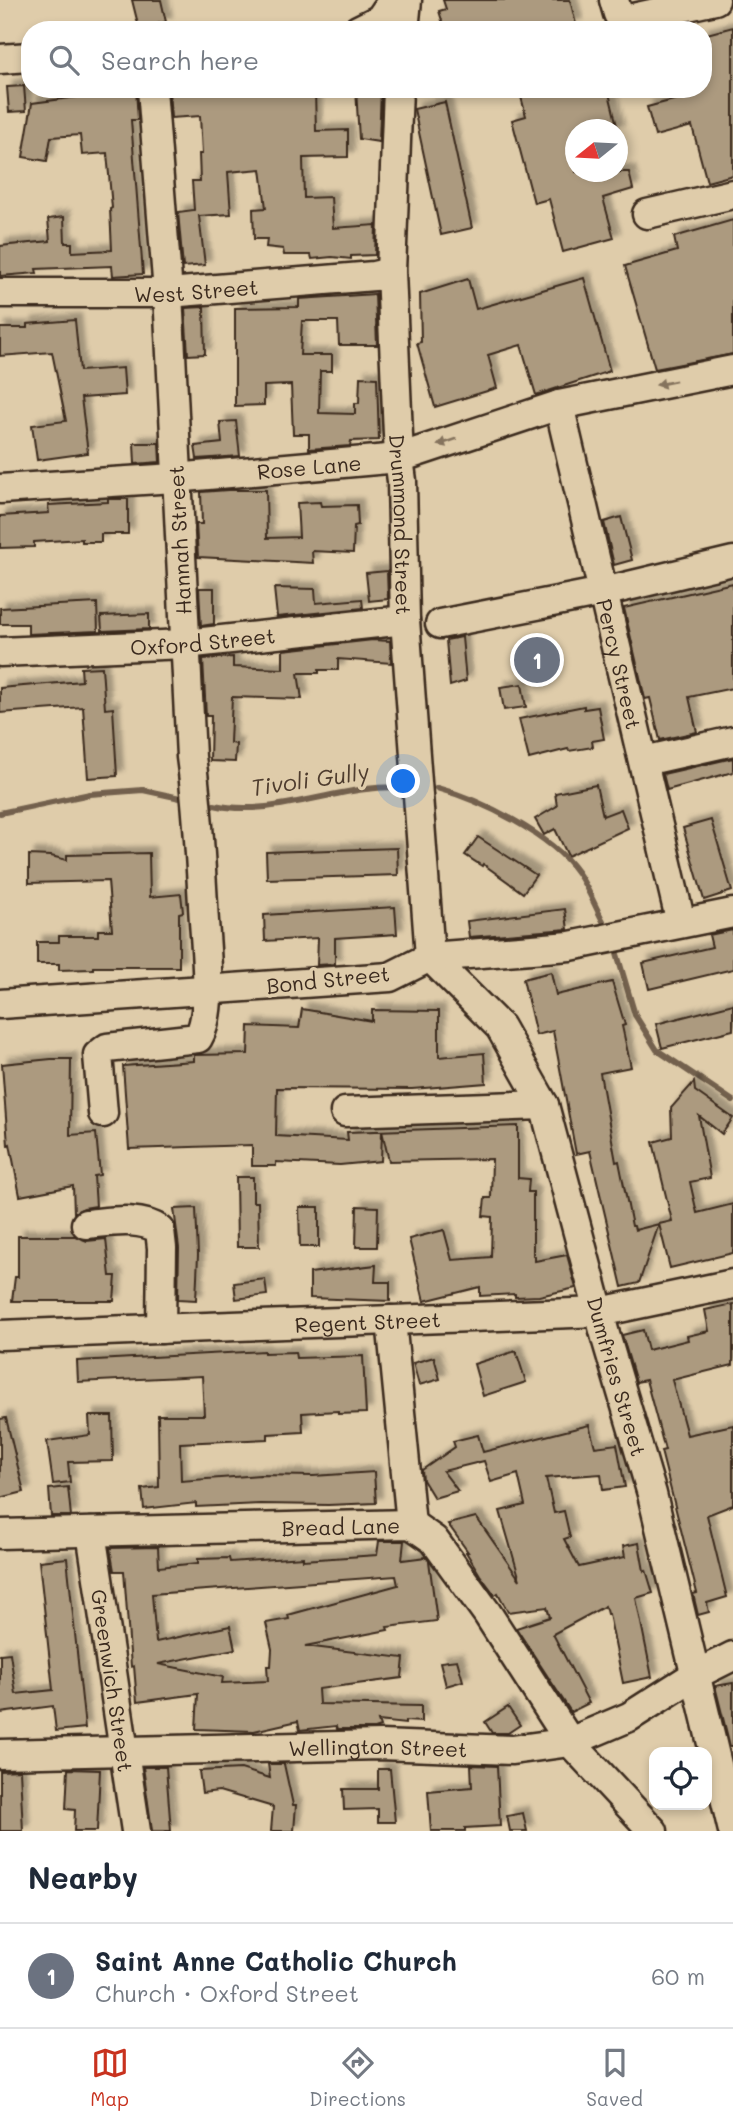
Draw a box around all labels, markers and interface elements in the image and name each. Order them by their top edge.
search box [21,21,712,98]
icon: search [45,41,83,79]
text: Search here [101,43,259,77]
north arrow [565,119,628,182]
street label: West Street [134,272,259,307]
one-way arrow [655,378,677,389]
street label: Drummond Street [384,434,418,615]
one-way arrow [436,437,457,448]
street label: Rose Lane [256,448,362,484]
street label: Hannah Street [162,464,196,616]
street label: Percy Street [592,596,648,732]
street label: Oxford Street [130,621,276,660]
pin: 1 [514,634,560,686]
water label: Tivoli Gully [249,756,371,802]
your location [386,764,420,798]
street label: Bond Street [265,959,391,999]
street label: Dumfries Street [582,1294,654,1459]
street label: Regent Street [294,1305,441,1337]
street label: Bread Lane [281,1511,400,1541]
street label: Greenwich Street [86,1587,140,1773]
street label: Wellington Street [288,1731,468,1762]
map controls [649,1747,712,1810]
button: locate [649,1747,712,1810]
text: Nearby [28,1857,138,1897]
text: Saint Anne Catholic Church [95,1944,457,1978]
text: 1 [46,1961,56,1991]
text: 60 m [651,1961,705,1991]
text: Church · Oxford Street [95,1978,359,2008]
tab: Map [90,2044,129,2111]
tab: Directions [309,2044,406,2111]
tab: Saved [586,2044,643,2111]

